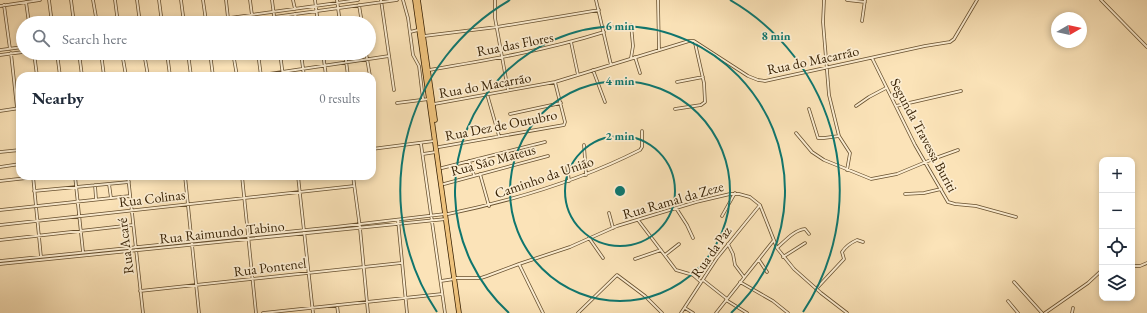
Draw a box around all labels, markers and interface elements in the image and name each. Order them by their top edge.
north arrow [1051,12,1087,48]
search box [16,16,376,60]
text: 6 min [605,18,635,34]
icon: search [30,27,52,49]
street label: Rua das Flores [475,28,555,60]
text: 8 min [761,28,791,44]
text: Search here [62,29,127,48]
street label: Rua do Macarrão [765,41,861,79]
street label: Rua do Macarrão [437,68,533,102]
text: 4 min [605,73,635,89]
street label: Segunda Travessa Buriti [886,75,962,196]
text: Nearby [32,87,84,109]
text: 0 results [319,90,360,107]
street label: Rua Dez de Outubro [443,105,559,145]
text: 2 min [605,128,635,144]
street label: Rua São Mateus [449,140,538,180]
street label: Caminho da União [492,152,596,202]
map controls [1099,157,1135,301]
button: + [1099,157,1135,193]
street label: Rua Ramal da Zeze [621,177,726,223]
centre of rings [613,184,627,198]
street label: Rua Colinas [118,185,187,211]
button: − [1099,193,1135,229]
street label: Rua Acaré [113,216,137,275]
street label: Rua Raimundo Tabino [159,216,285,248]
street label: Rua da Paz [687,222,736,281]
button: locate [1099,229,1135,265]
street label: Rua Pontenel [233,254,308,280]
button: layers [1099,265,1135,301]

